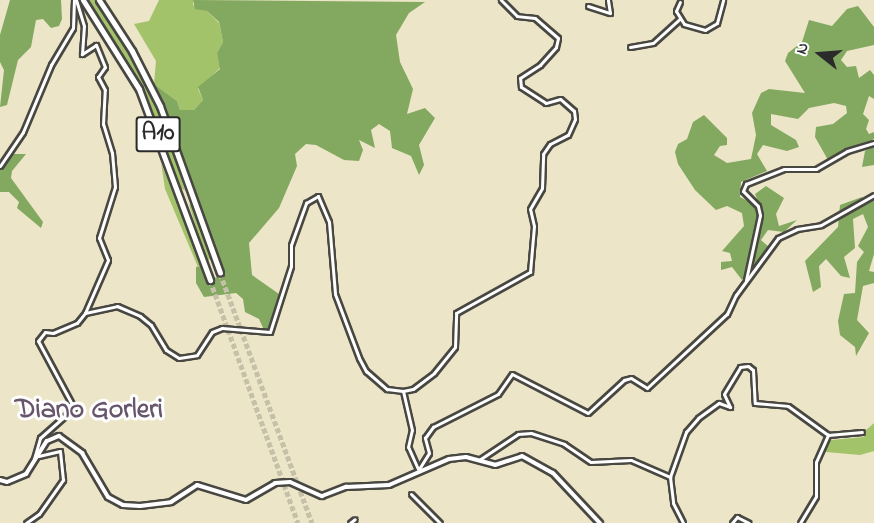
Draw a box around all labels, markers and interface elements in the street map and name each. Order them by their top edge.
north arrow [790,24,850,84]
text: N [790,40,816,57]
road number: A10 [136,113,180,155]
district label: Diano Gorleri [15,394,163,428]

